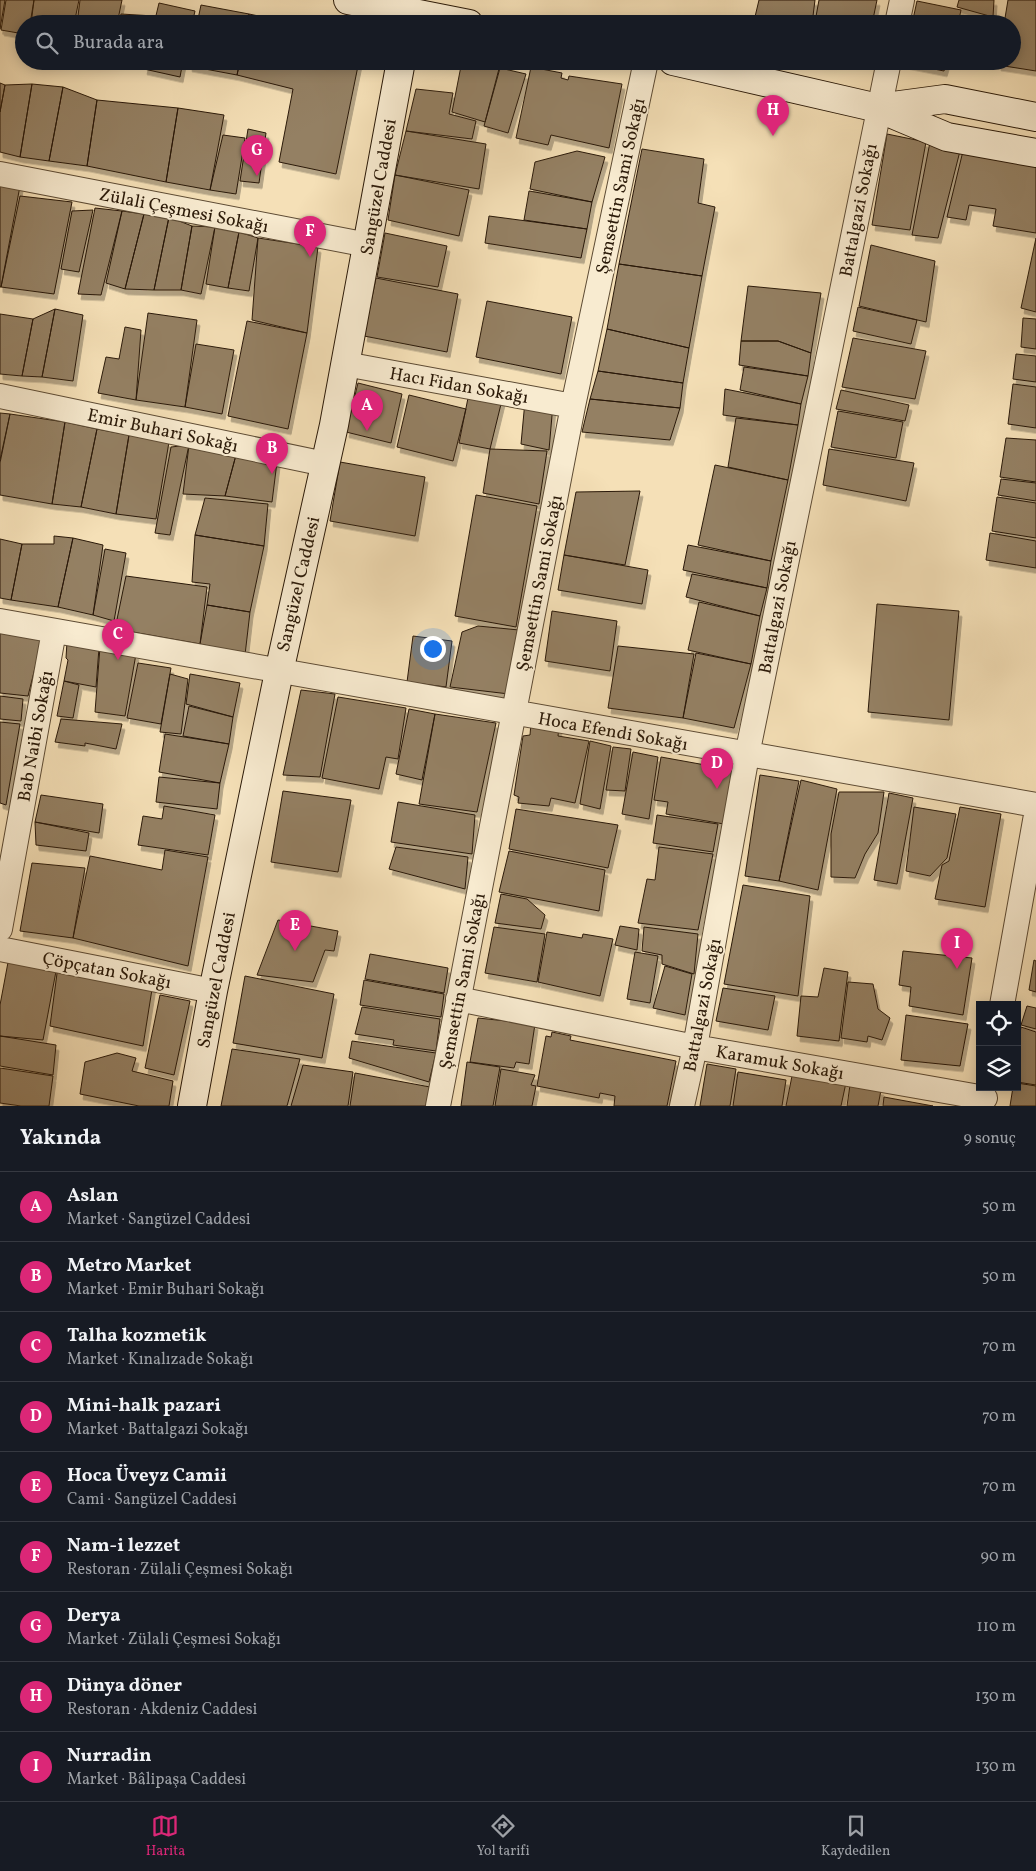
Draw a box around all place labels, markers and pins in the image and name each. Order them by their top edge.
pin: H [757,95,789,136]
pin: G [241,135,273,176]
pin: F [294,216,326,257]
pin: A [351,390,383,431]
pin: B [256,433,288,474]
pin: C [102,619,134,660]
pin: D [701,748,733,789]
pin: E [279,910,311,951]
pin: I [941,928,973,969]

